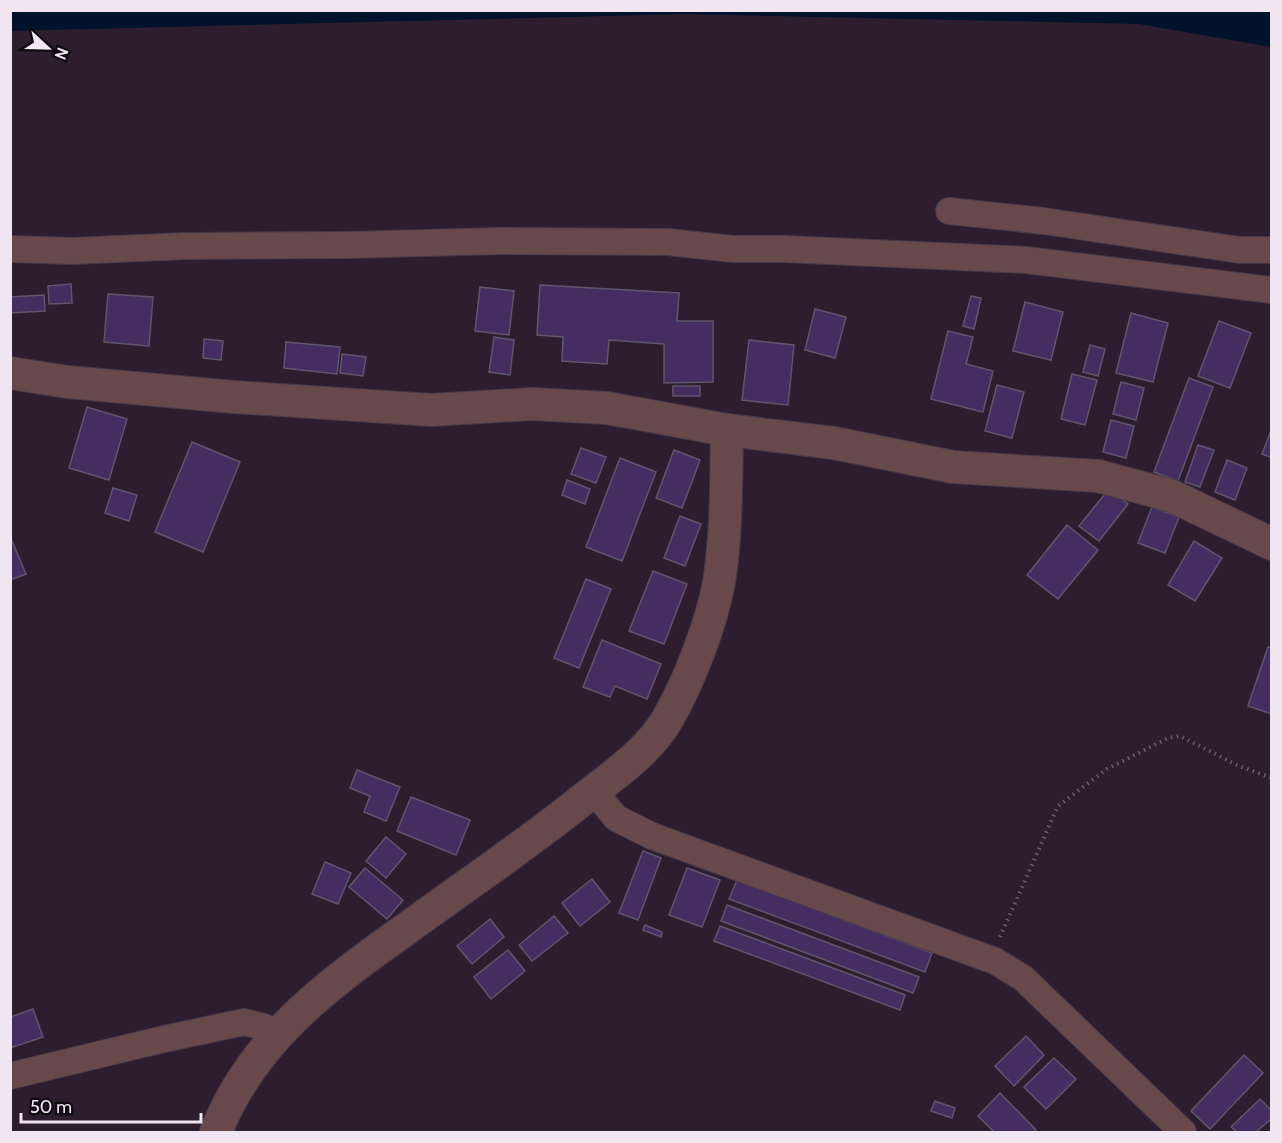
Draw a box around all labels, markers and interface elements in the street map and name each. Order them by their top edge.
north arrow [18,18,78,78]
text: N [51,45,72,62]
scale bar [21,1086,201,1124]
text: 50 m [30,1096,72,1118]

